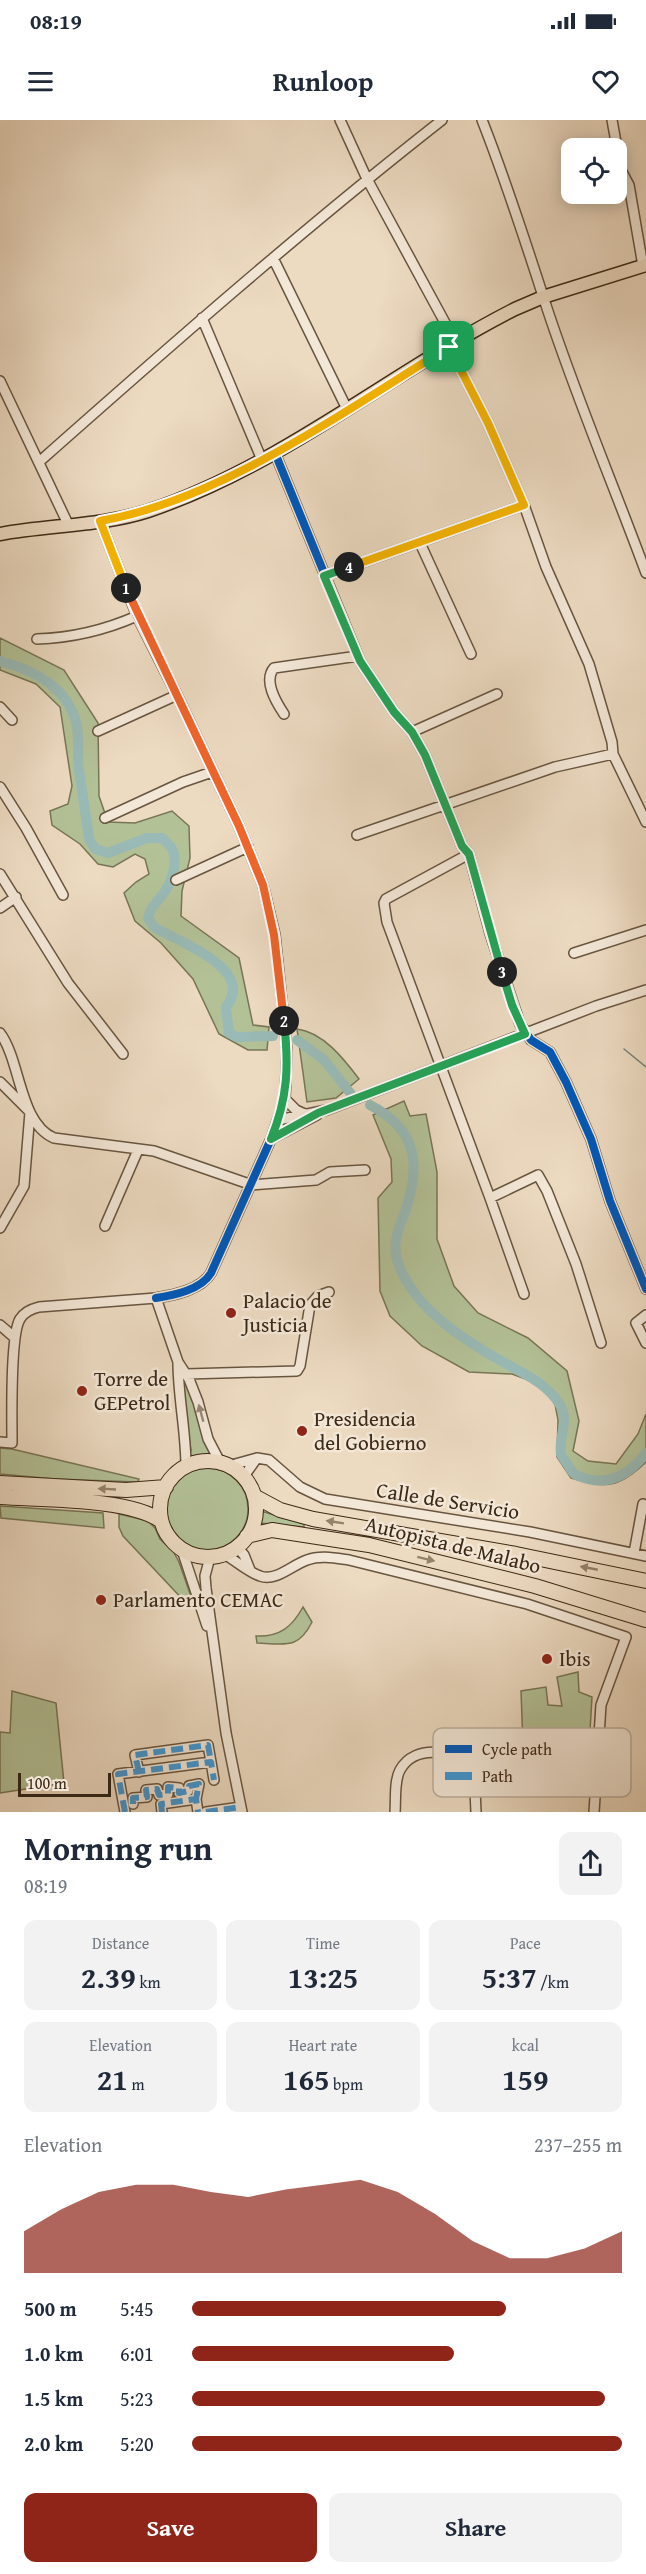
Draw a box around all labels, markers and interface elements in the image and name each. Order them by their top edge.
text: 08:19 [30,5,82,37]
text: Runloop [273,61,373,101]
icon: menu [24,65,57,98]
icon: heart [589,65,622,98]
map controls [561,138,627,204]
button: locate [561,138,627,204]
pin [423,321,474,372]
icon: arrive [432,330,465,363]
pin: 4 [334,552,364,582]
text: 4 [345,555,353,579]
pin: 1 [111,573,141,603]
text: 1 [122,576,130,600]
pin: 3 [487,957,517,987]
text: 3 [498,960,506,984]
pin: 2 [269,1006,299,1036]
text: 2 [280,1009,288,1033]
place label: Palacio de Justicia [240,1285,332,1340]
marker: Palacio de Justicia [224,1306,238,1320]
place label: Torre de GEPetrol [94,1363,171,1418]
marker: Torre de GEPetrol [75,1384,89,1398]
one-way arrow [196,1403,205,1421]
place label: Presidencia del Gobierno [314,1403,426,1458]
marker: Presidencia del Gobierno [295,1424,309,1438]
street label: Calle de Servicio [374,1474,522,1527]
one-way arrow [98,1485,117,1494]
street label: Autopista de Malabo [362,1508,544,1581]
one-way arrow [325,1517,344,1526]
one-way arrow [416,1555,435,1565]
one-way arrow [579,1563,598,1572]
place label: Parlamento CEMAC [113,1584,283,1615]
marker: Parlamento CEMAC [94,1593,108,1607]
place label: Ibis [559,1643,591,1674]
marker: Ibis [540,1652,554,1666]
legend [433,1728,631,1797]
text: Cycle path [482,1737,552,1761]
text: Path [482,1764,513,1788]
scale bar [18,1770,111,1798]
text: 100 m [27,1771,67,1795]
text: Morning run [24,1824,213,1872]
button: share [559,1832,622,1895]
text: 08:19 [24,1871,67,1900]
text: Distance [92,1931,149,1955]
text: Time [306,1931,340,1955]
text: Pace [510,1931,541,1955]
text: 2.39 [81,1955,136,1999]
text: 13:25 [288,1955,358,1999]
text: 5:37 [482,1955,537,1999]
text: km [136,1970,161,1994]
text: /km [537,1970,569,1994]
text: Elevation [89,2033,152,2057]
text: Heart rate [289,2033,357,2057]
text: kcal [512,2033,539,2057]
text: 21 [97,2057,128,2101]
text: 165 [283,2057,330,2101]
text: 159 [502,2057,549,2101]
text: m [128,2072,145,2096]
text: bpm [330,2072,363,2096]
text: Elevation [24,2130,102,2159]
text: 237–255 m [534,2130,622,2159]
text: 500 m [24,2294,77,2323]
text: 5:45 [120,2294,154,2323]
text: 1.0 km [24,2339,83,2368]
text: 6:01 [120,2339,154,2368]
text: 1.5 km [24,2384,83,2413]
text: 5:23 [120,2384,154,2413]
text: 2.0 km [24,2429,83,2458]
text: 5:20 [120,2429,154,2458]
button: Save [24,2493,317,2562]
button: Share [329,2493,622,2562]

